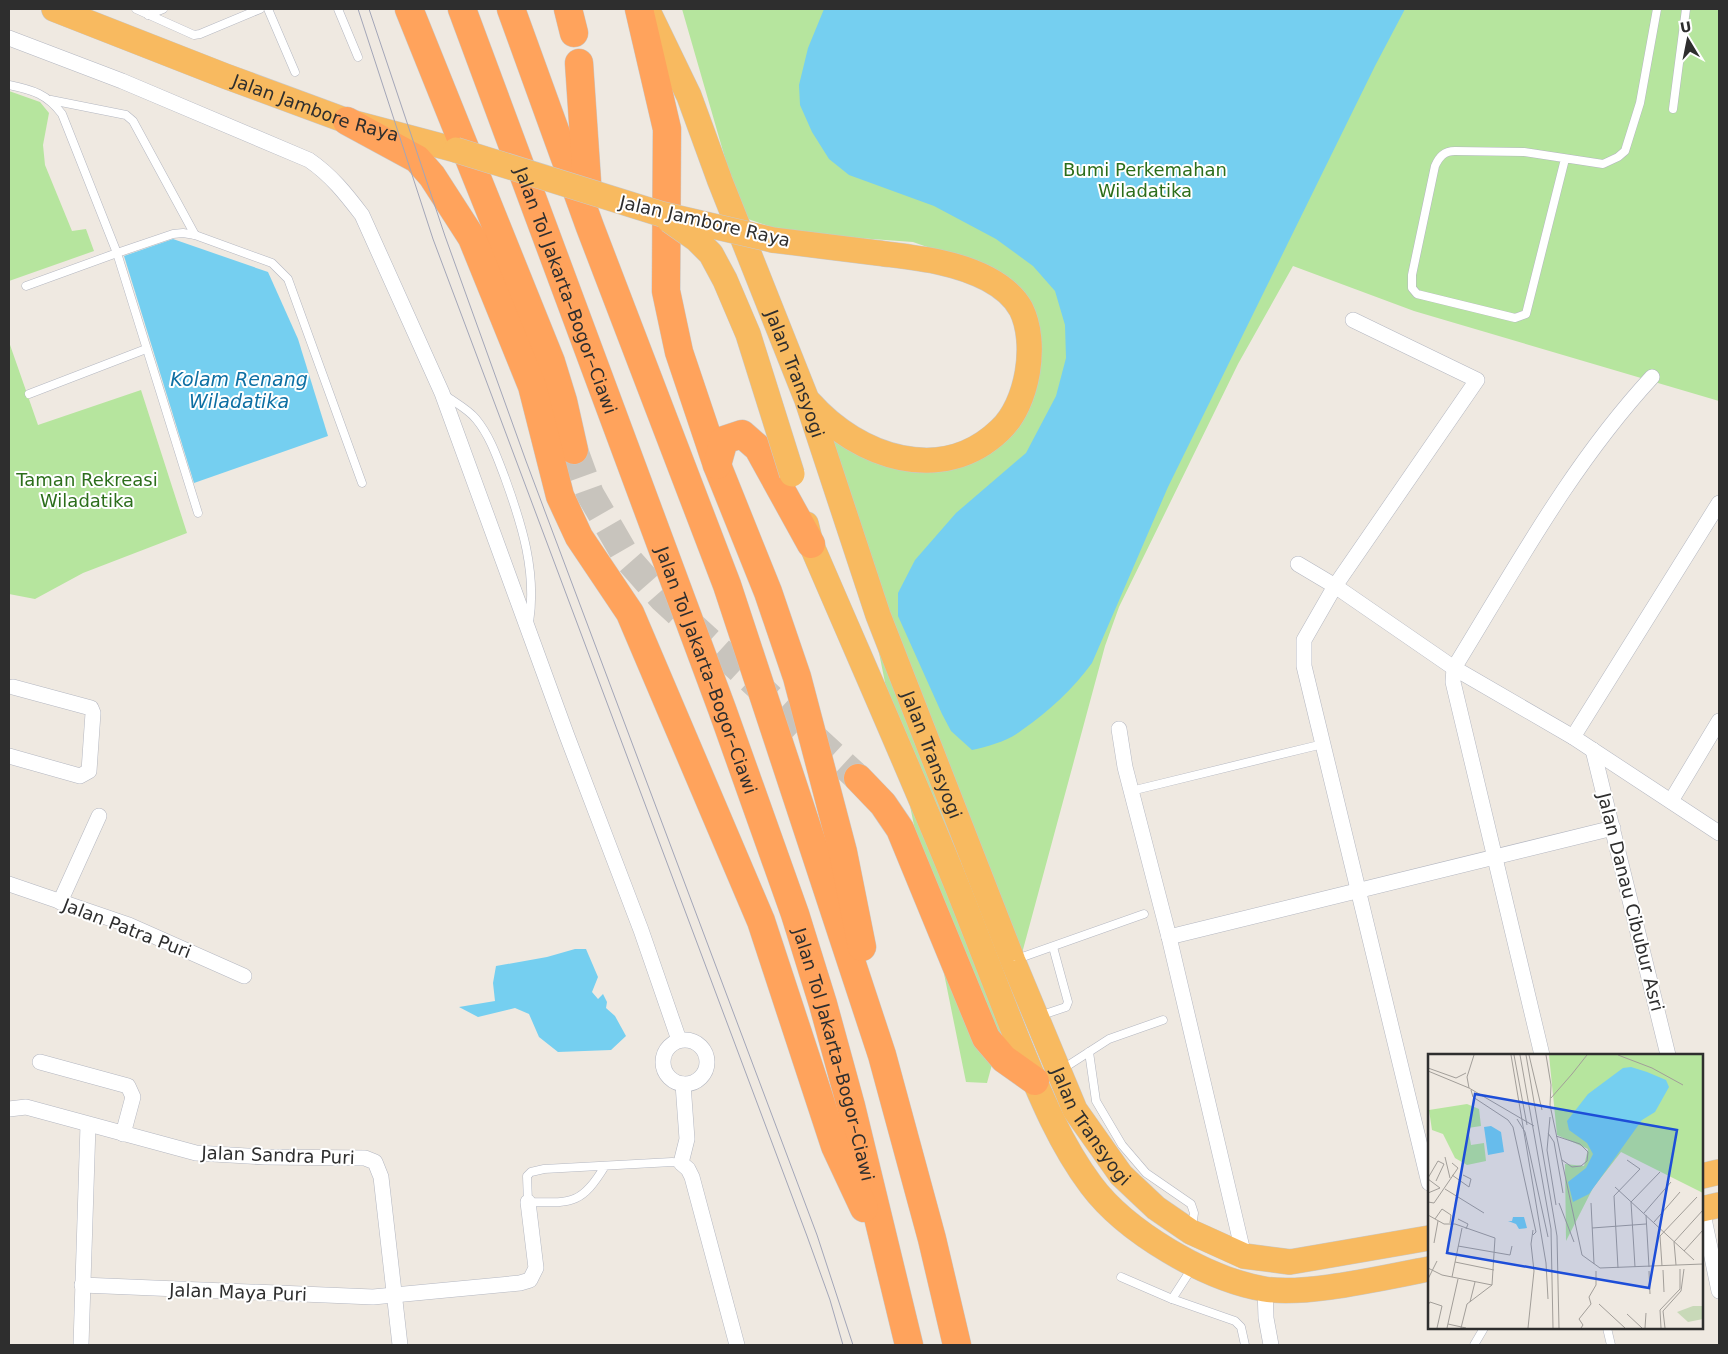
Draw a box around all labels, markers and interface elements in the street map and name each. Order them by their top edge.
north arrow [1663,15,1713,65]
text: U [1679,18,1693,36]
street label: Jalan Jambore Raya [229,69,401,145]
park label: Bumi Perkemahan Wiladatika [1063,159,1227,201]
street label: Jalan Tol Jakarta–Bogor–Ciawi [511,163,622,417]
street label: Jalan Jambore Raya [617,191,792,251]
street label: Jalan Transyogi [761,306,829,440]
water label: Kolam Renang Wiladatika [170,368,308,412]
park label: Taman Rekreasi Wiladatika [15,469,158,511]
street label: Jalan Tol Jakarta–Bogor–Ciawi [652,543,762,797]
street label: Jalan Transyogi [898,687,967,821]
street label: Jalan Danau Cibubur Asri [1593,790,1668,1013]
street label: Jalan Patra Puri [59,893,194,962]
street label: Jalan Tol Jakarta–Bogor–Ciawi [789,924,879,1183]
inset map [1428,1054,1703,1329]
street label: Jalan Transyogi [1047,1063,1136,1190]
street label: Jalan Sandra Puri [200,1142,355,1168]
street label: Jalan Maya Puri [168,1279,307,1305]

